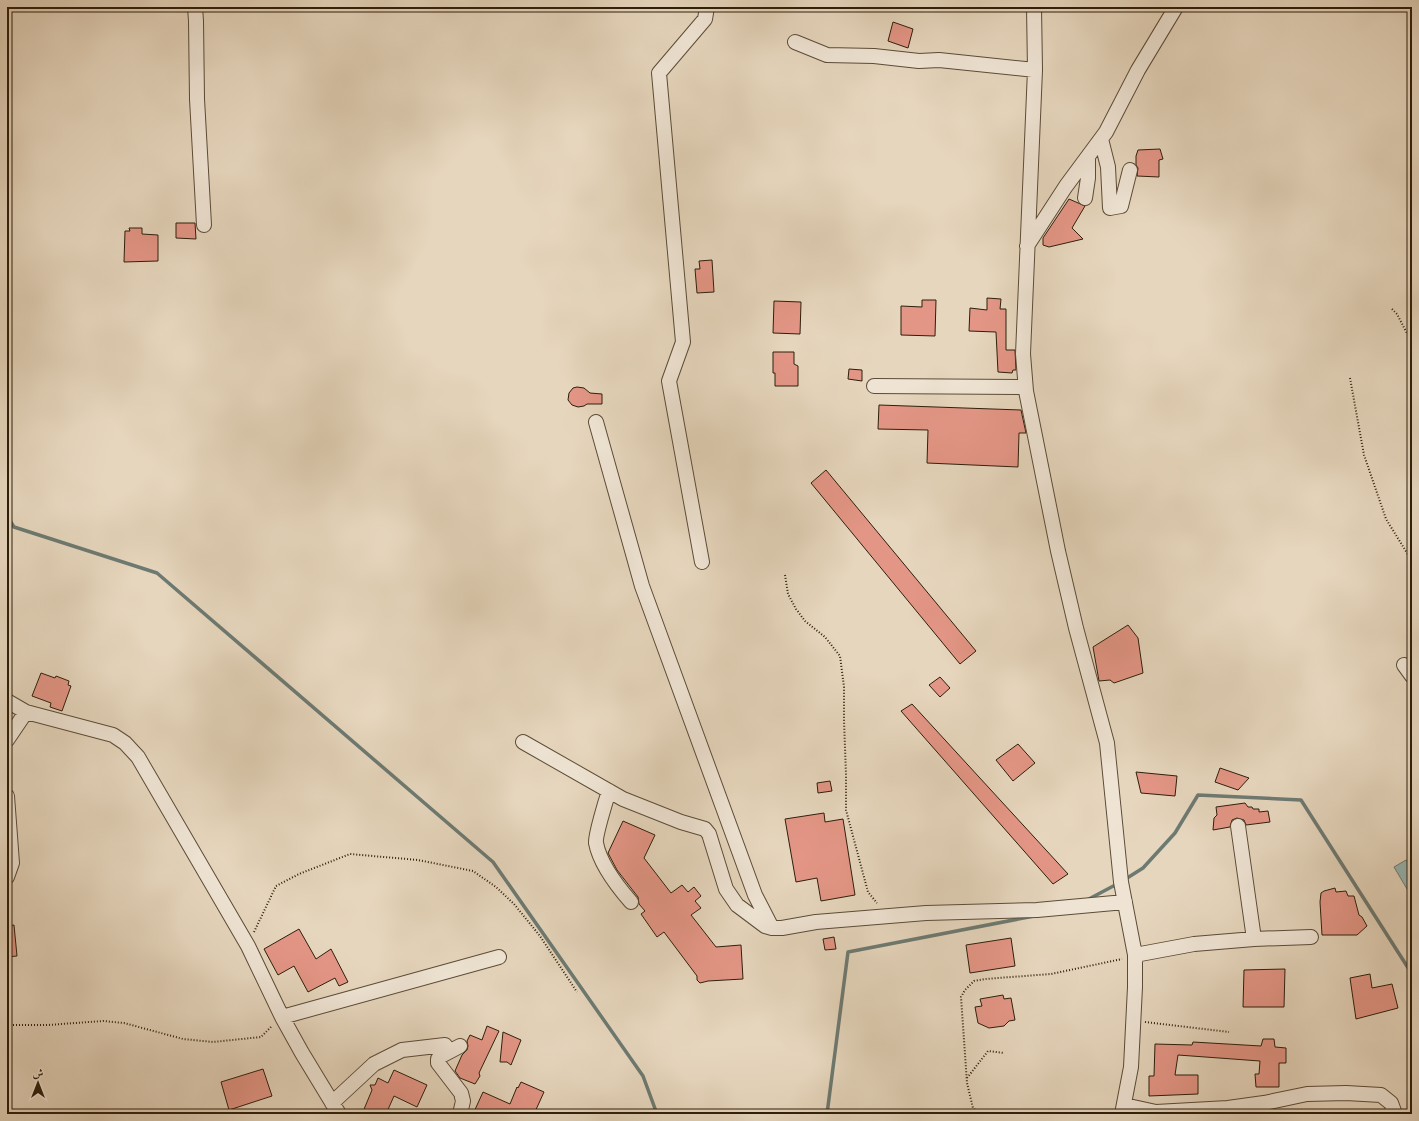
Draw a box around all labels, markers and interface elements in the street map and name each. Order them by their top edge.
north arrow [18,1063,58,1103]
text: ش [33,1067,44,1080]

